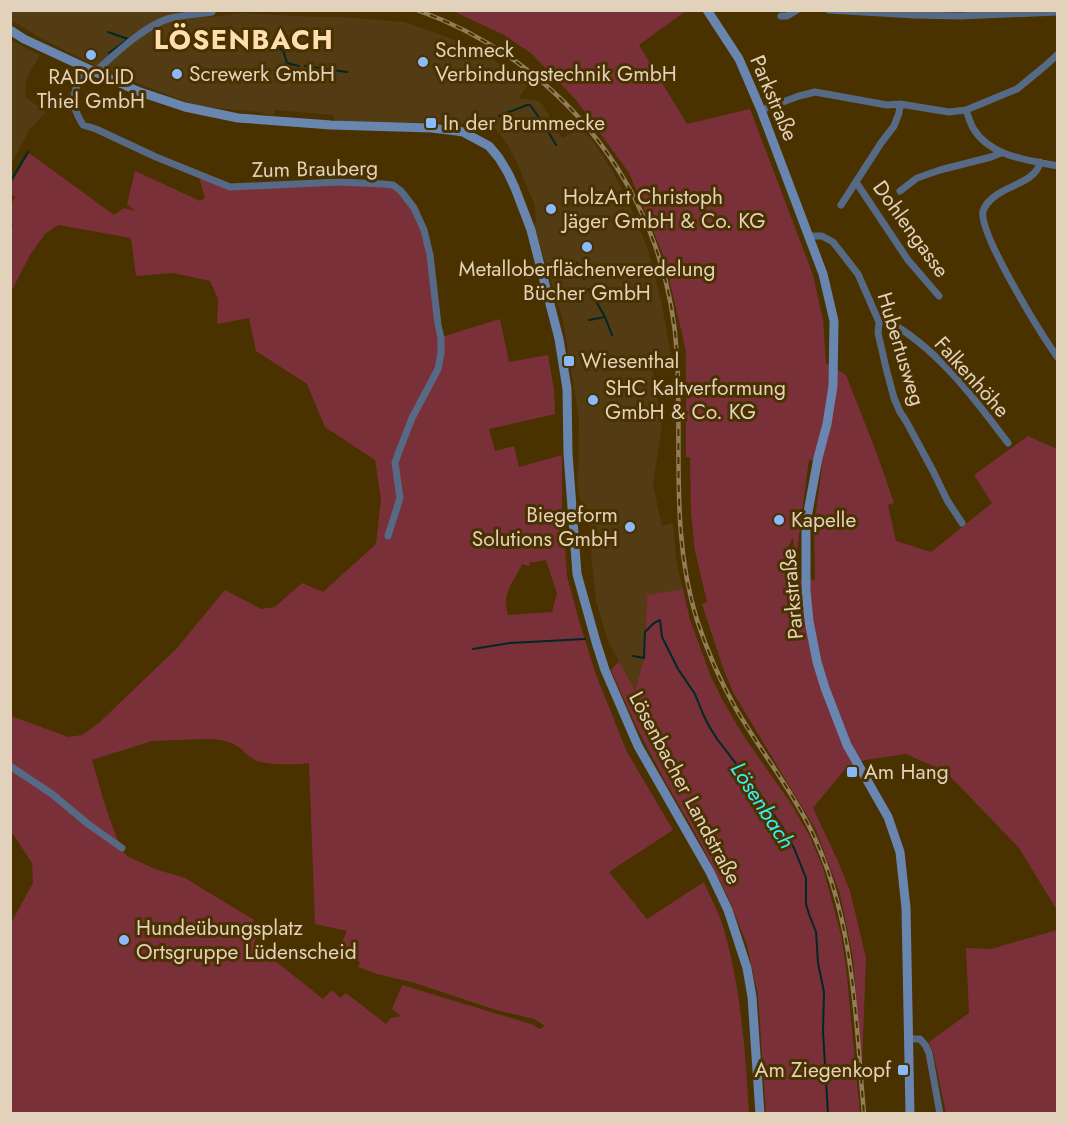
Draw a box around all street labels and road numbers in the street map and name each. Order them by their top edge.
street label: Parkstraße [742,50,806,146]
street label: Zum Brauberg [252,153,378,185]
street label: Dohlengasse [866,174,957,284]
street label: Hubertusweg [870,289,932,409]
street label: Falkenhöhe [927,330,1017,424]
street label: Parkstraße [773,547,811,641]
street label: Lösenbacher Landstraße [621,686,749,890]

